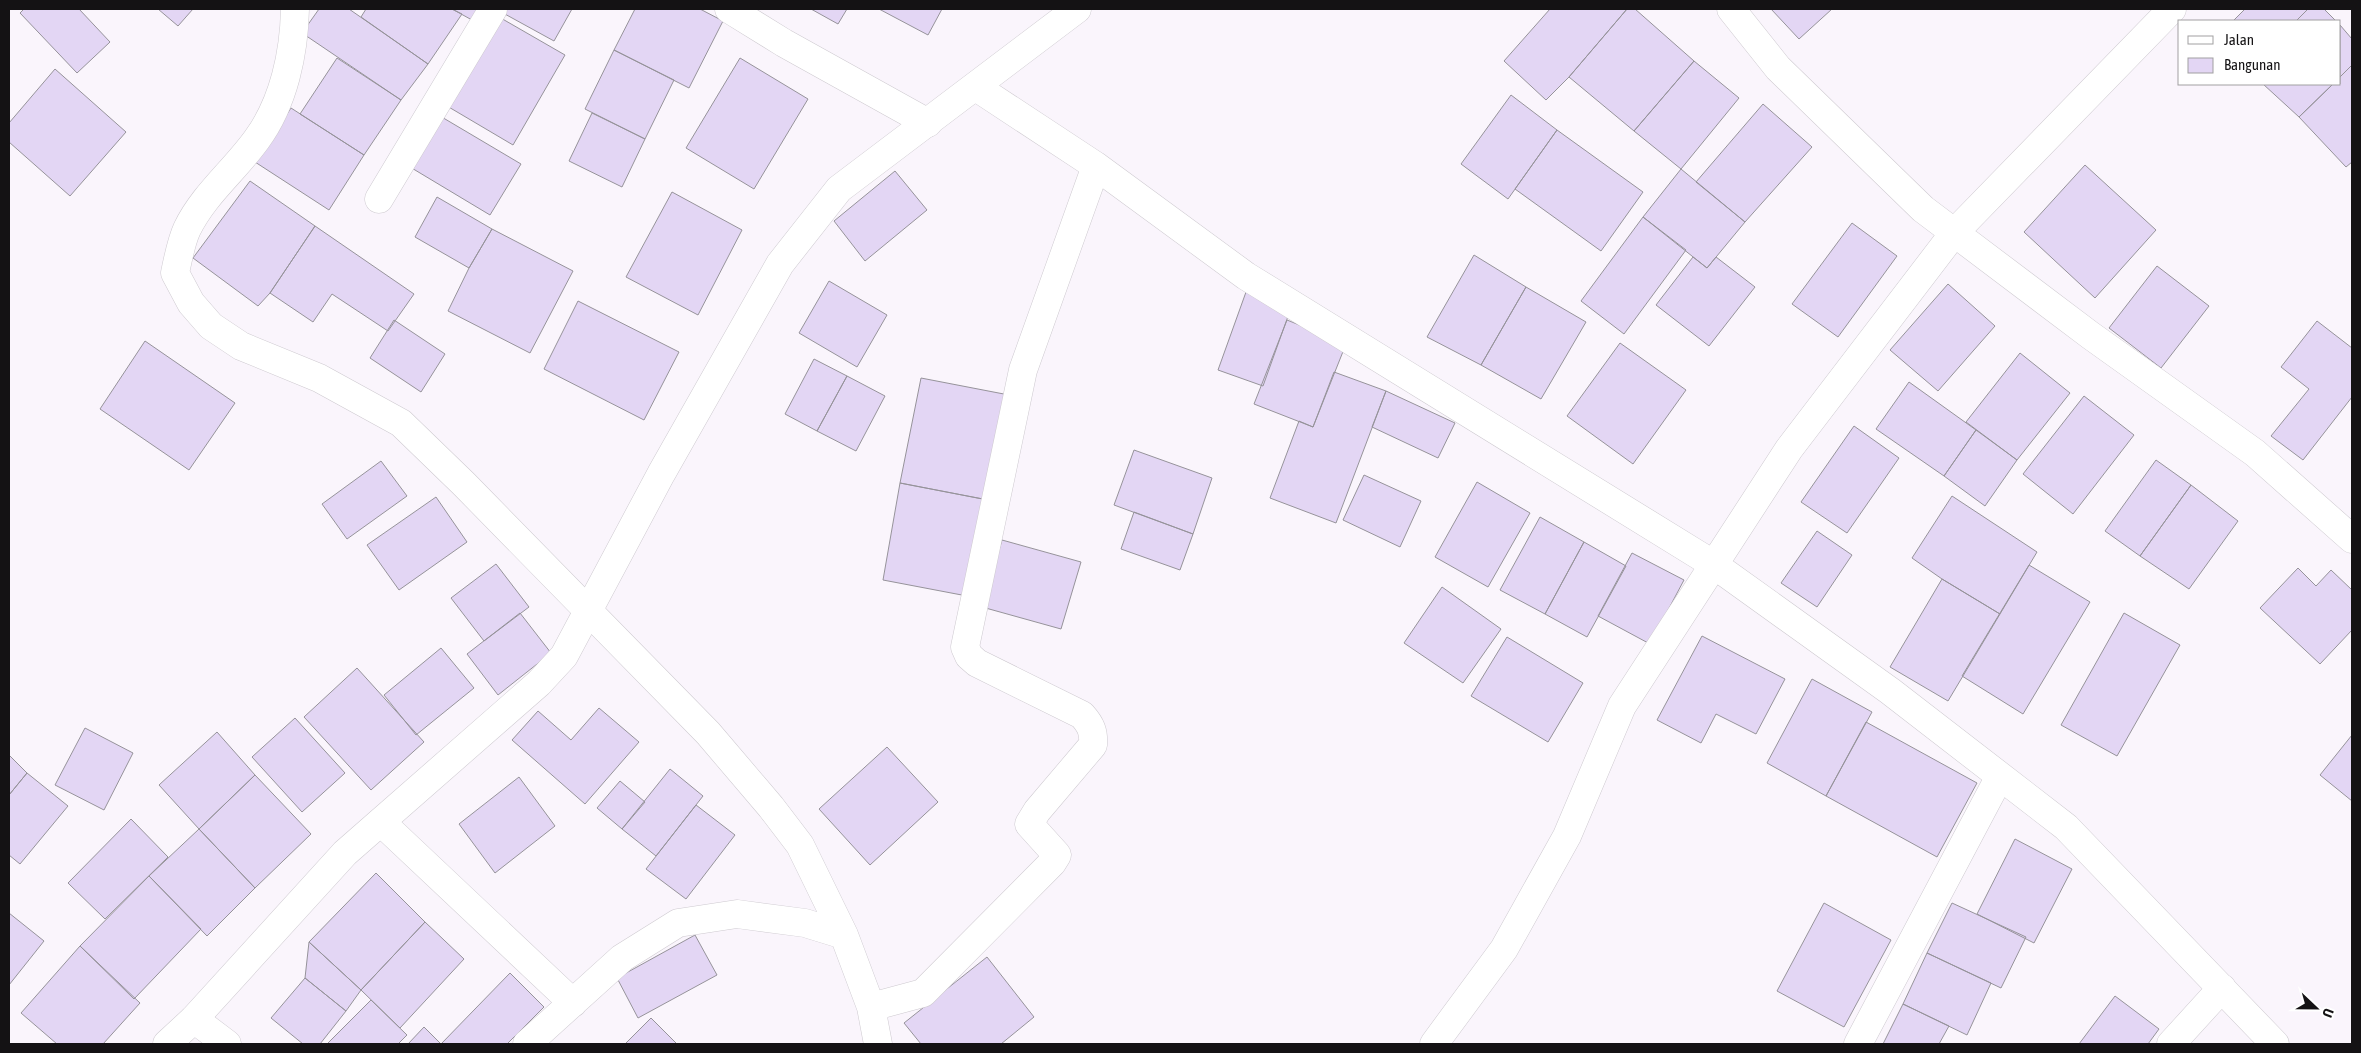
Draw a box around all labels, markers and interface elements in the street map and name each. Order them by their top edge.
legend [2178,20,2341,85]
text: Jalan [2224,31,2254,48]
text: Bangunan [2224,56,2281,73]
north arrow [2291,983,2341,1033]
text: U [2319,1006,2337,1020]

